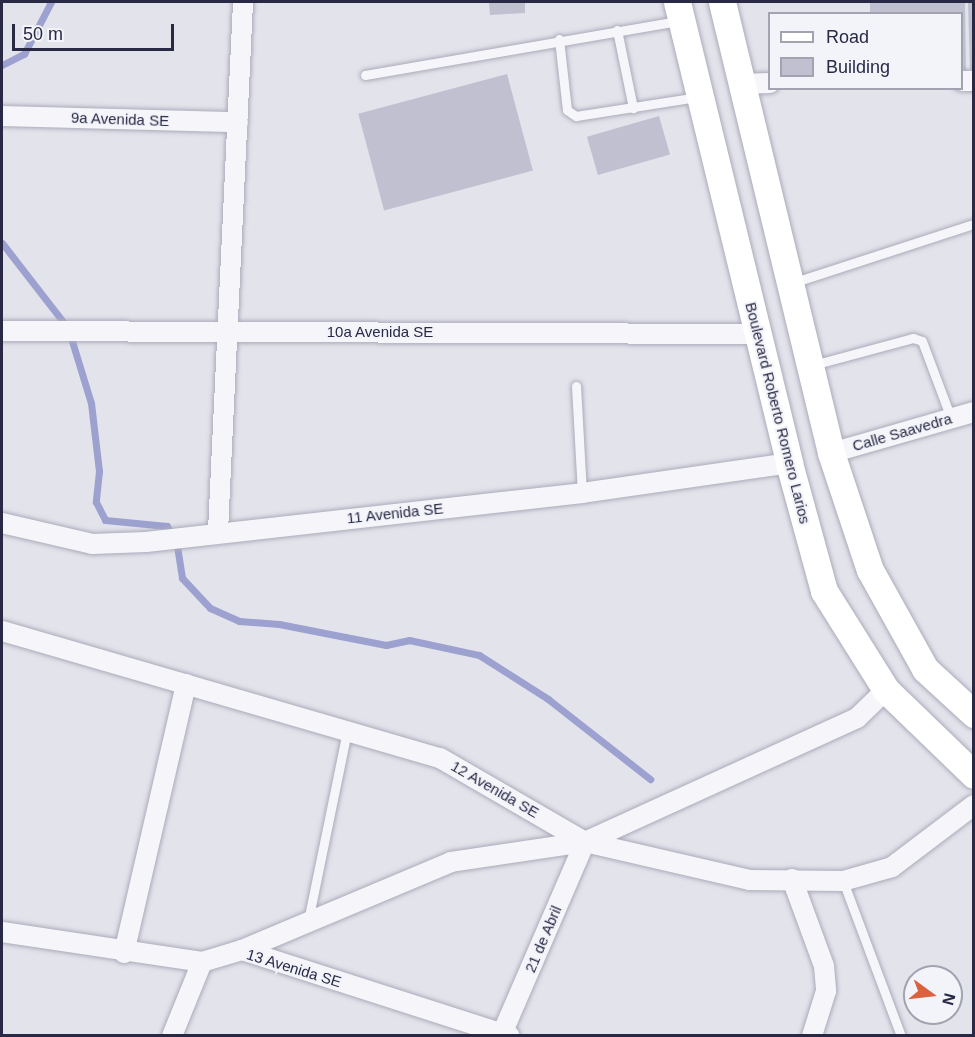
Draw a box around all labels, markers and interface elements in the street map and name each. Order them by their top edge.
scale bar [15,12,177,50]
legend [768,12,963,90]
text: 50 m [23,24,63,44]
text: Road [826,27,869,47]
text: Building [826,57,890,77]
street label: 9a Avenida SE [70,108,170,130]
street label: Boulevard Roberto Romero Larios [742,300,814,526]
street label: 10a Avenida SE [326,323,434,341]
street label: Calle Saavedra [850,409,954,455]
street label: 11 Avenida SE [345,499,445,527]
street label: 12 Avenida SE [448,756,542,822]
street label: 21 de Abril [521,902,565,976]
street label: 13 Avenida SE [244,945,344,991]
north arrow [903,965,963,1025]
text: N [939,991,959,1007]

